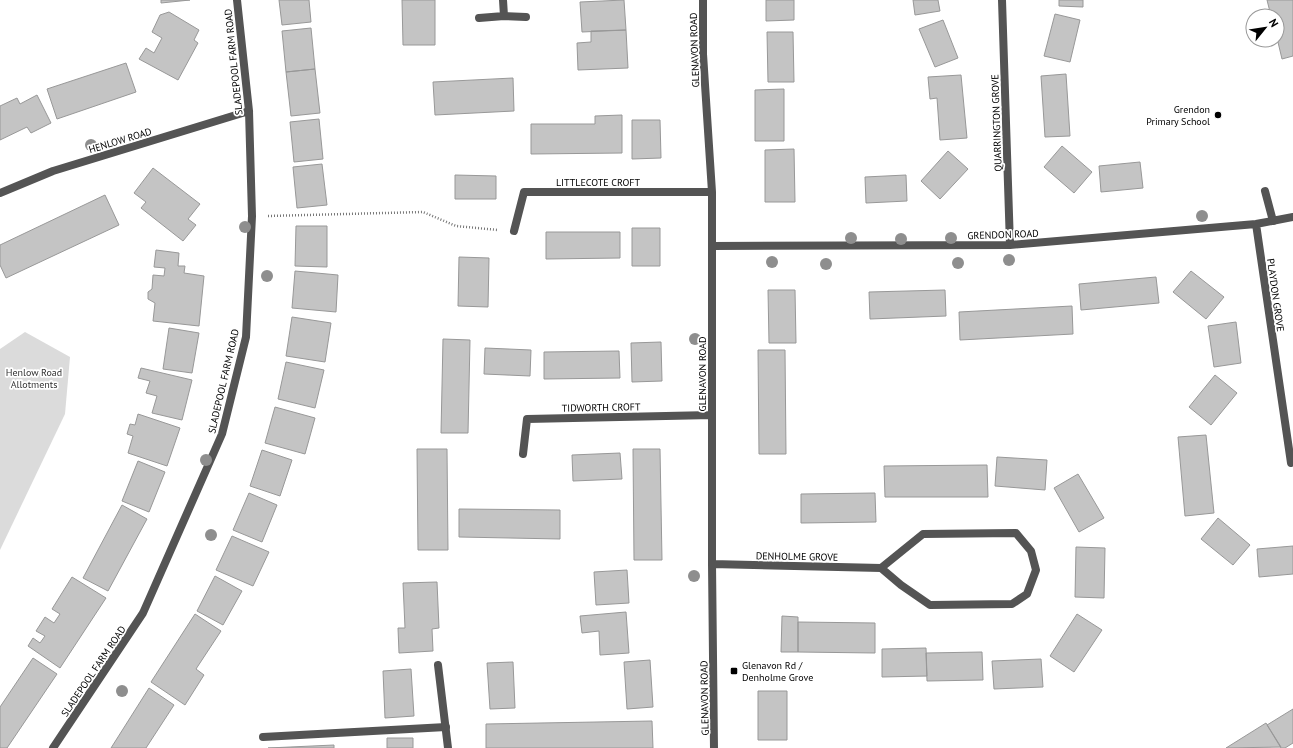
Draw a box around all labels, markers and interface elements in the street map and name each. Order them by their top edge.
street label: SLADEPOOL FARM ROAD [221,8,246,116]
north arrow [1245,8,1285,48]
street label: GLENAVON ROAD [687,12,702,88]
text: N [1266,16,1282,30]
street label: QUARRINGTON GROVE [988,74,1005,172]
place label: Grendon Primary School [1146,103,1210,128]
marker: Grendon Primary School [1213,110,1223,120]
street label: HENLOW ROAD [87,125,153,156]
street label: LITTLECOTE CROFT [556,176,640,189]
street label: GRENDON ROAD [967,227,1039,242]
street label: PLAYDON GROVE [1264,258,1287,332]
street label: SLADEPOOL FARM ROAD [205,328,242,435]
street label: GLENAVON ROAD [696,337,709,411]
park label: Henlow Road Allotments [6,366,62,391]
street label: TIDWORTH CROFT [562,400,641,415]
street label: DENHOLME GROVE [756,549,838,564]
street label: SLADEPOOL FARM ROAD [58,623,129,719]
place label: Glenavon Rd / Denholme Grove [742,659,813,684]
street label: GLENAVON ROAD [697,660,712,736]
marker: Glenavon Rd / Denholme Grove [729,666,739,676]

